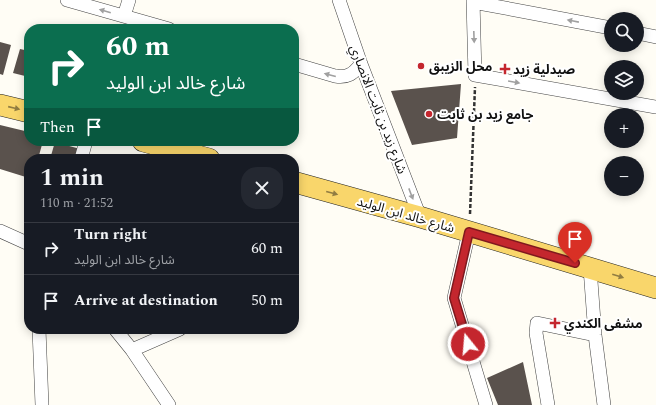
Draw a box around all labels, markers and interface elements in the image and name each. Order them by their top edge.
one-way arrow [99,8,111,14]
map controls [604,12,644,196]
button: search [604,12,644,52]
one-way arrow [567,17,579,23]
text: 60 m [106,25,170,68]
one-way arrow [471,31,477,44]
icon: right [40,40,92,92]
street label: شارع زيد بن ثابت الانصاري [344,42,412,177]
place label: محل الزيبق [429,57,492,77]
place label: صيدلية زيد [513,60,575,80]
button: layers [604,60,644,100]
marker: محل الزيبق [416,61,426,71]
marker: صيدلية زيد [500,64,510,74]
text: شارع خالد ابن الوليد [106,70,245,97]
one-way arrow [323,71,336,77]
one-way arrow [507,79,520,85]
place label: جامع زيد بن ثابت [437,105,533,125]
one-way arrow [8,106,21,112]
button: + [604,108,644,148]
marker: جامع زيد بن ثابت [424,109,434,119]
text: Then [40,116,75,139]
icon: arrive [83,116,105,138]
button: − [604,156,644,196]
text: 1 min [40,160,104,196]
button: close [241,167,283,209]
one-way arrow [408,189,414,200]
one-way arrow [326,190,338,196]
street label: شارع خالد ابن الوليد [355,191,457,238]
text: 110 m · 21:52 [40,193,113,213]
pin [558,222,592,263]
text: Turn right [74,223,147,246]
icon: arrive [564,228,586,250]
text: 60 m [251,237,283,260]
icon: right [40,238,62,260]
text: شارع خالد ابن الوليد [74,250,175,270]
one-way arrow [612,273,624,279]
text: Arrive at destination [74,289,218,312]
text: 50 m [251,289,283,312]
icon: arrive [40,290,62,312]
place label: مشفى الكندي [564,314,642,334]
marker: مشفى الكندي [549,317,561,329]
position arrow [447,323,489,365]

